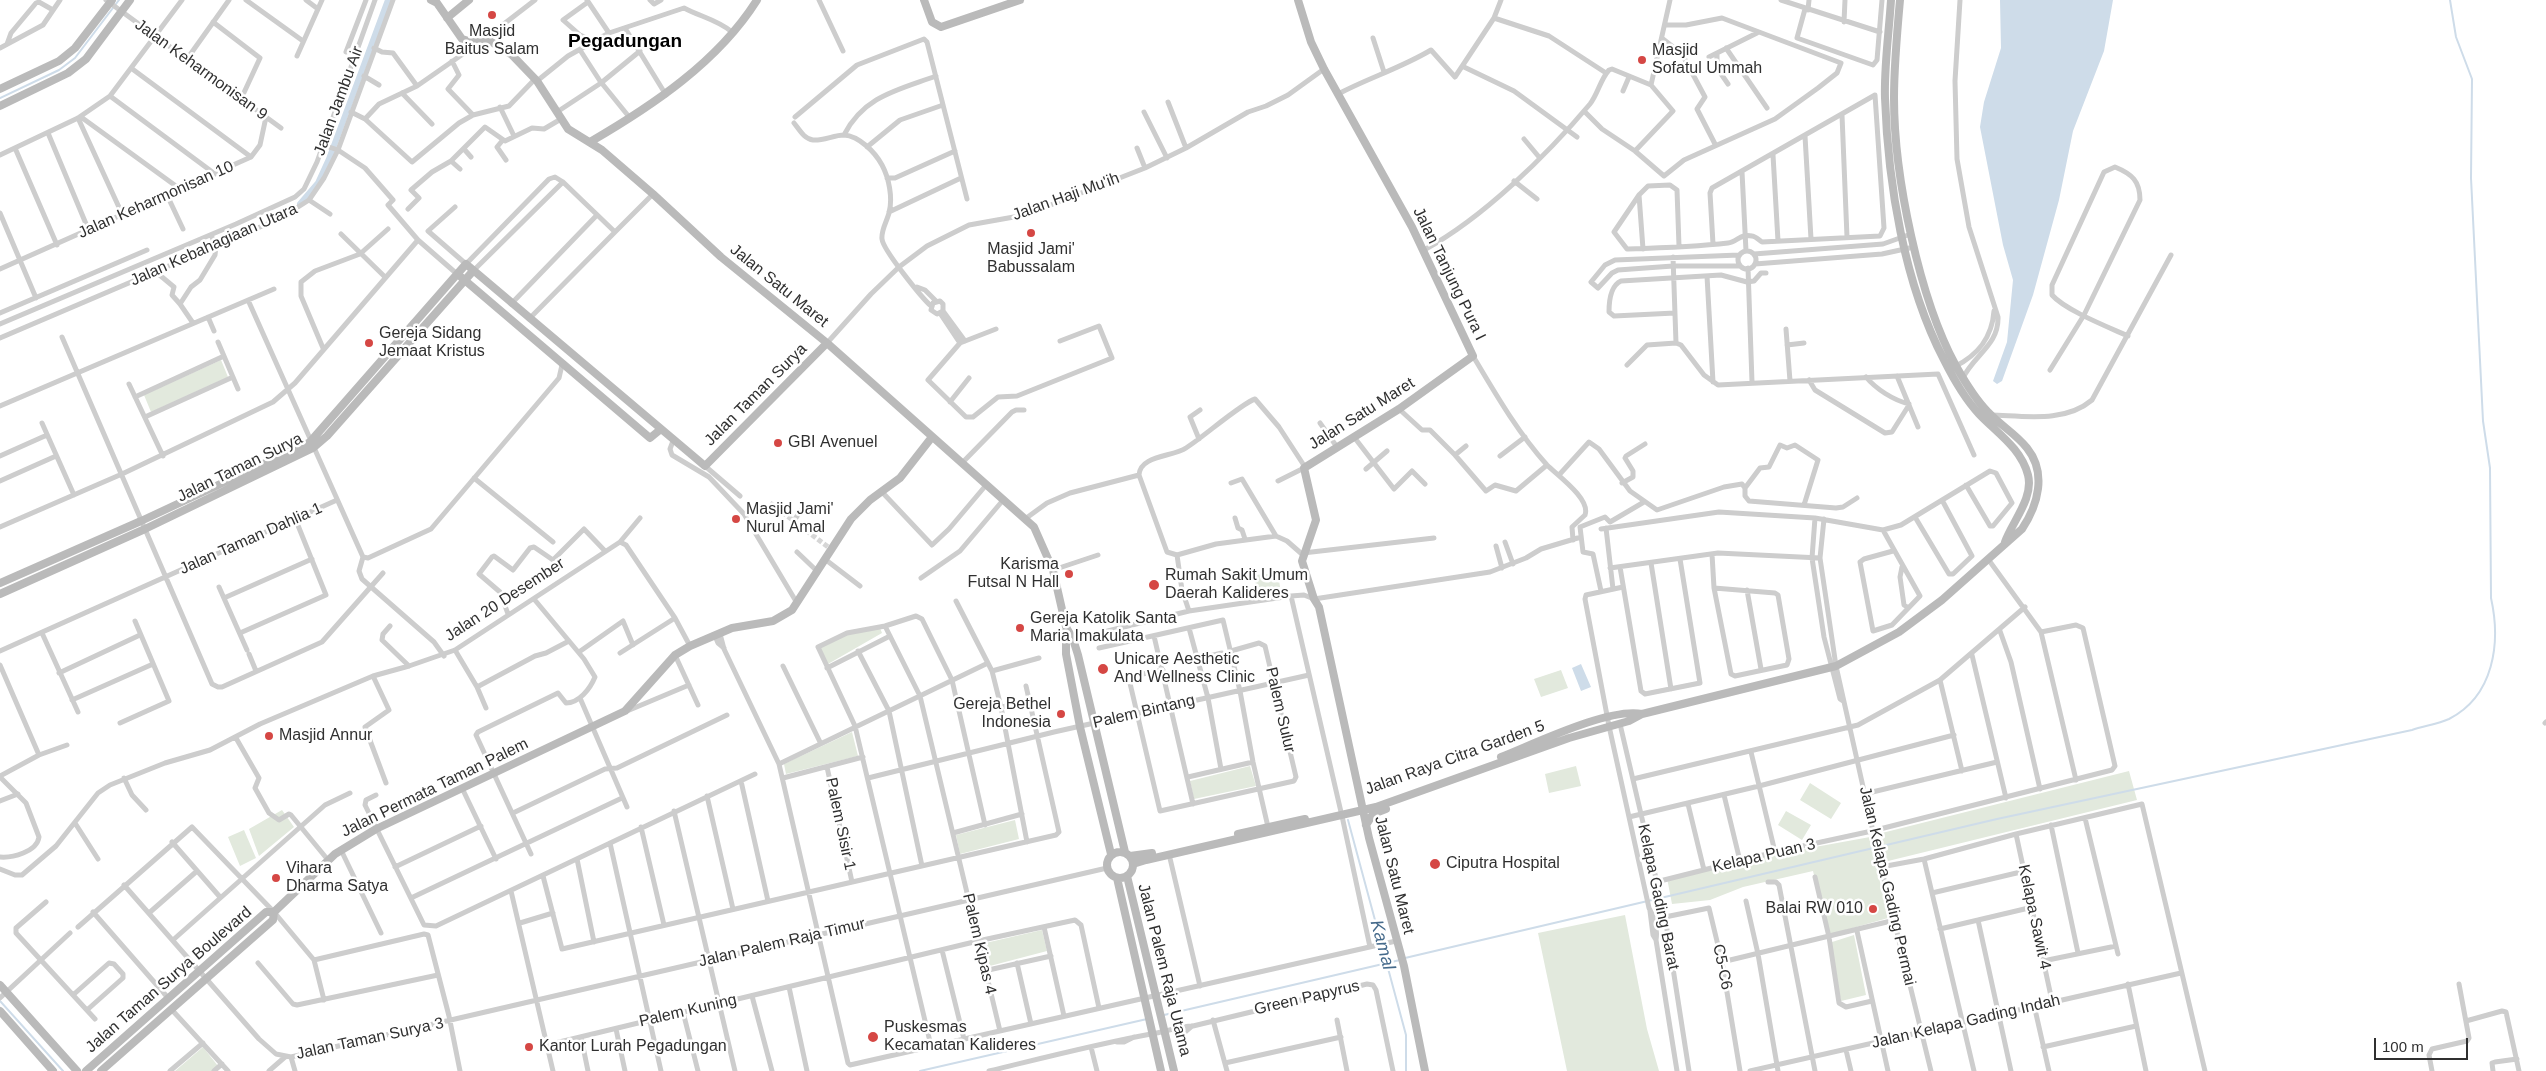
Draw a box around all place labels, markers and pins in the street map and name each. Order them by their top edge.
marker: Masjid Baitus Salam [486,9,498,21]
place label: Masjid Baitus Salam [445,22,539,60]
place label: Masjid Sofatul Ummah [1652,41,1762,79]
marker: Masjid Sofatul Ummah [1636,54,1648,66]
marker: Masjid Jami' Babussalam [1025,227,1037,239]
place label: Masjid Jami' Babussalam [987,240,1075,278]
place label: Gereja Sidang Jemaat Kristus [379,324,485,362]
marker: Gereja Sidang Jemaat Kristus [363,337,375,349]
place label: GBI Avenuel [788,433,878,453]
marker: GBI Avenuel [772,437,784,449]
place label: Masjid Jami' Nurul Amal [746,500,834,538]
marker: Masjid Jami' Nurul Amal [730,513,742,525]
place label: Karisma Futsal N Hall [967,555,1059,593]
place label: Rumah Sakit Umum Daerah Kalideres [1165,566,1308,604]
marker: Karisma Futsal N Hall [1063,568,1075,580]
marker: Rumah Sakit Umum Daerah Kalideres [1147,578,1161,592]
place label: Gereja Katolik Santa Maria Imakulata [1030,609,1177,647]
marker: Gereja Katolik Santa Maria Imakulata [1014,622,1026,634]
place label: Unicare Aesthetic And Wellness Clinic [1114,650,1255,688]
marker: Unicare Aesthetic And Wellness Clinic [1096,662,1110,676]
place label: Gereja Bethel Indonesia [953,695,1051,733]
marker: Gereja Bethel Indonesia [1055,708,1067,720]
place label: Masjid Annur [279,726,372,746]
marker: Masjid Annur [263,730,275,742]
place label: Ciputra Hospital [1446,854,1560,874]
marker: Ciputra Hospital [1428,857,1442,871]
place label: Vihara Dharma Satya [286,859,388,897]
marker: Vihara Dharma Satya [270,872,282,884]
place label: Balai RW 010 [1765,899,1863,919]
marker: Balai RW 010 [1867,903,1879,915]
place label: Puskesmas Kecamatan Kalideres [884,1018,1036,1056]
marker: Puskesmas Kecamatan Kalideres [866,1030,880,1044]
place label: Kantor Lurah Pegadungan [539,1037,727,1057]
marker: Kantor Lurah Pegadungan [523,1041,535,1053]

